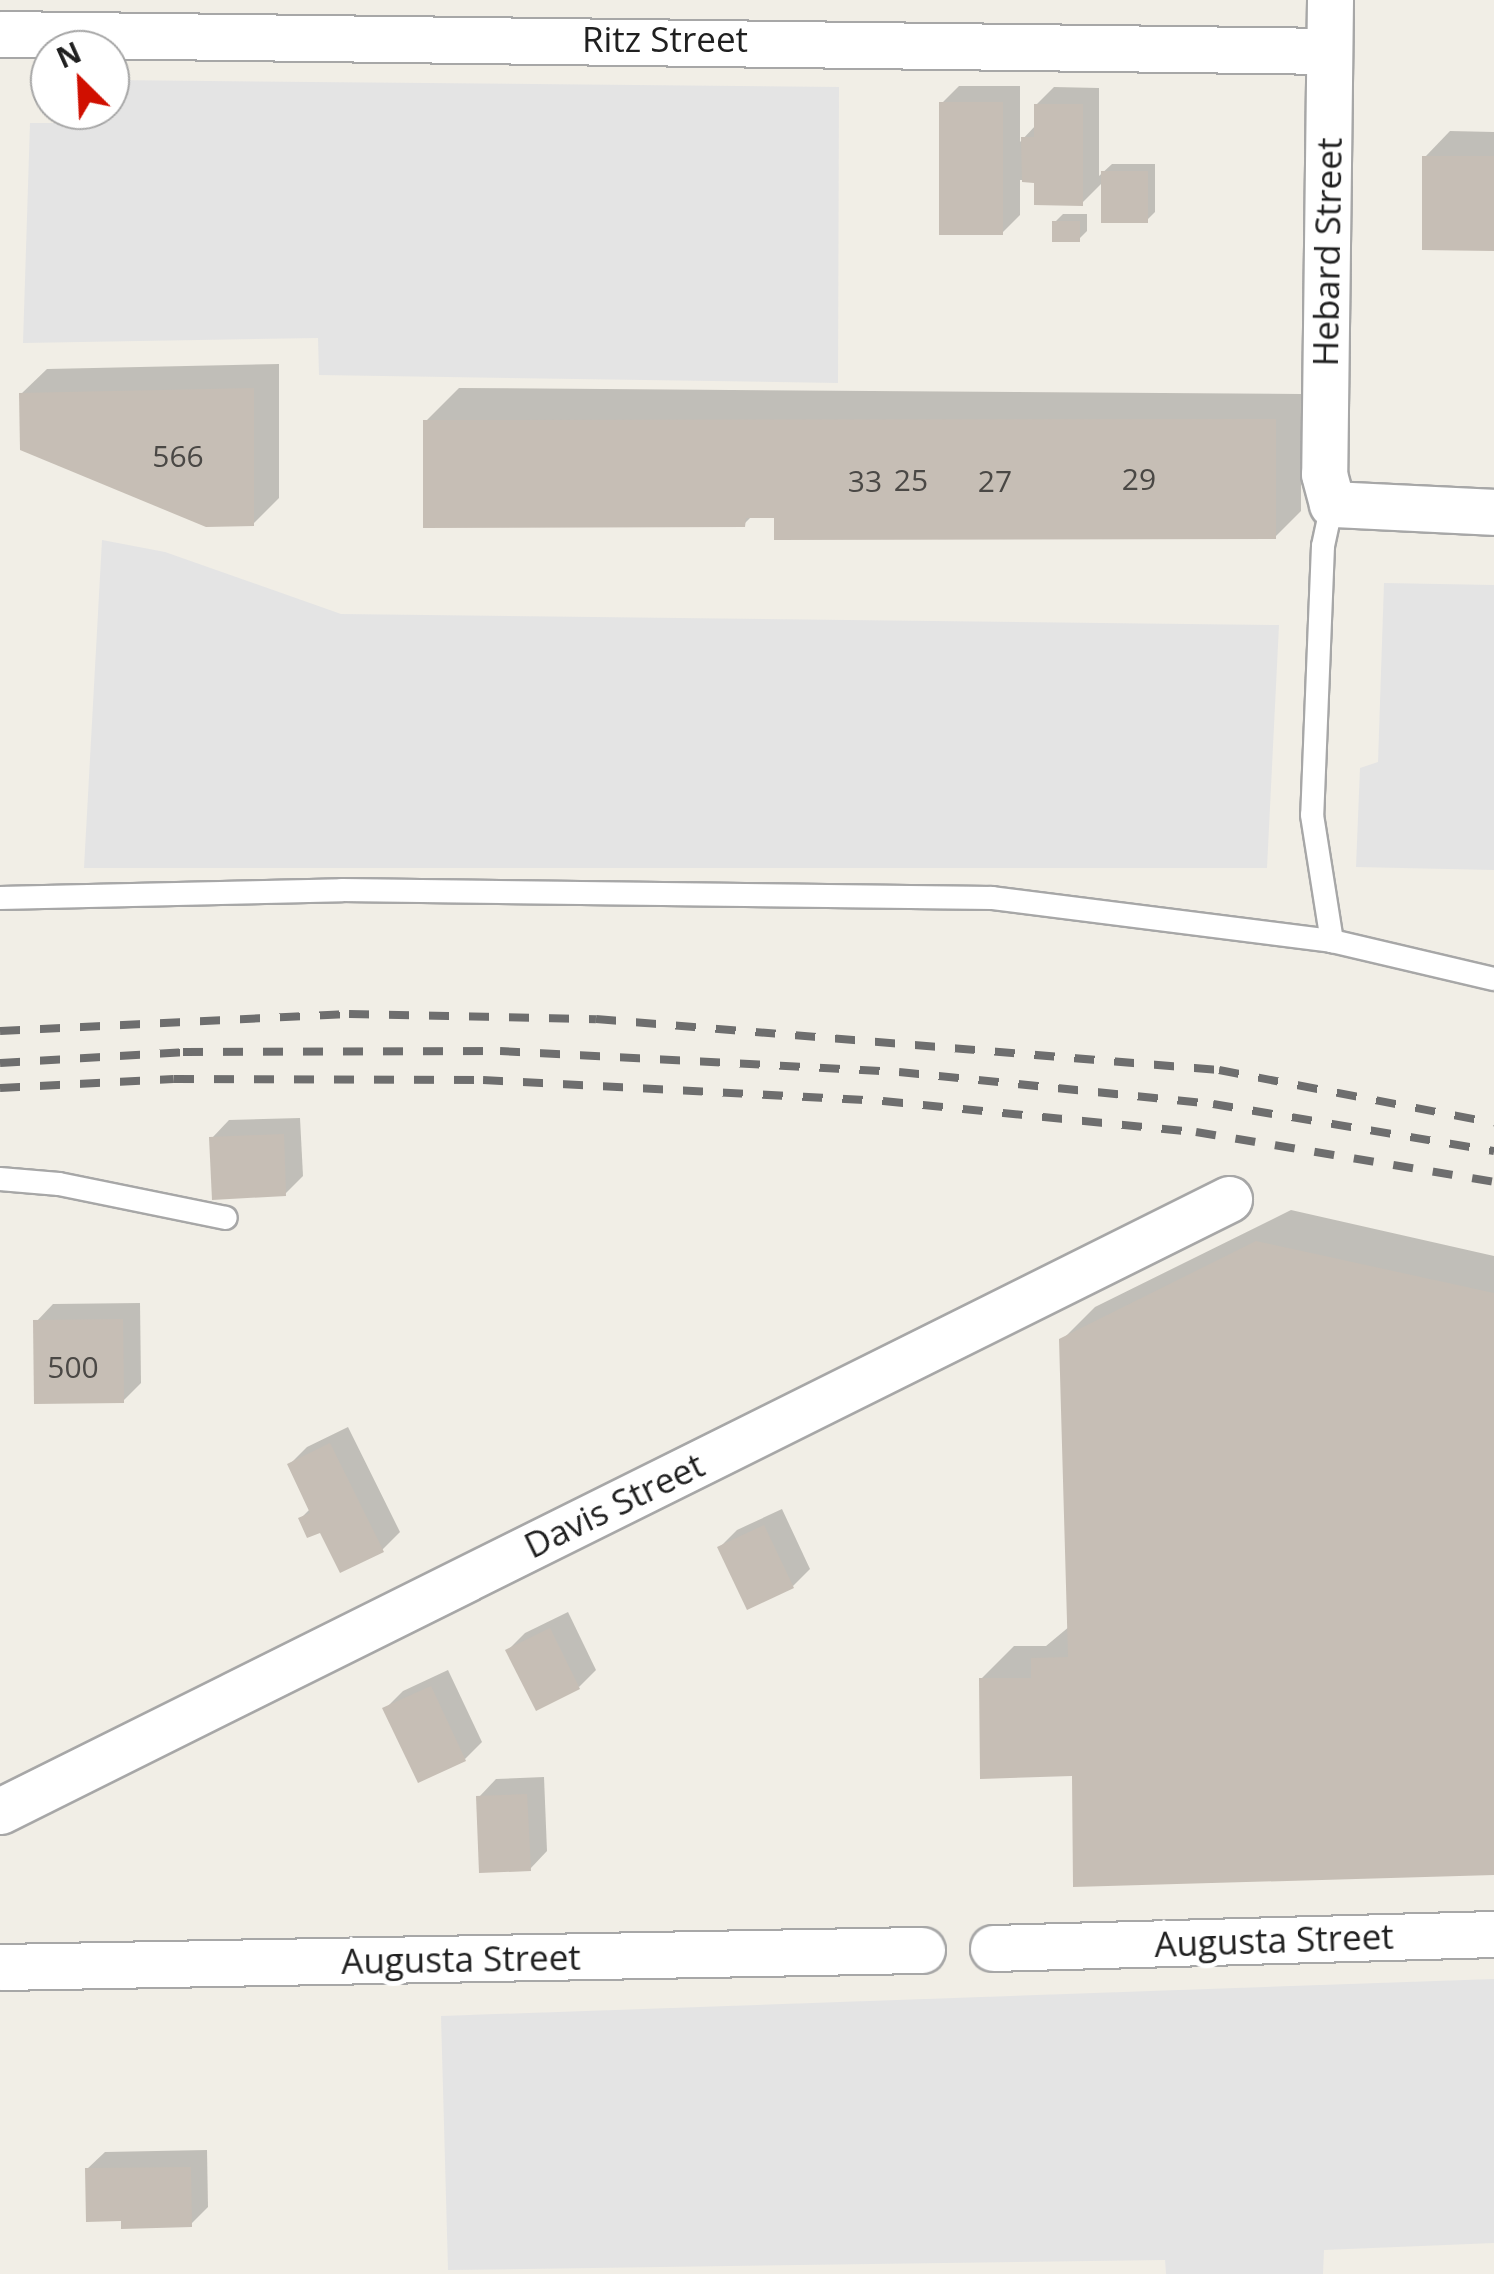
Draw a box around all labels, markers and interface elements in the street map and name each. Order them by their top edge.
street label: Ritz Street [582,18,748,60]
north arrow [30,30,130,130]
text: N [50,32,87,76]
street label: Hebard Street [1304,137,1350,367]
house number: 566 [152,438,204,474]
house number: 29 [1122,461,1156,497]
house number: 25 [894,462,928,498]
house number: 33 [848,463,882,499]
house number: 27 [978,463,1012,499]
house number: 500 [47,1349,99,1385]
street label: Davis Street [517,1443,711,1567]
street label: Augusta Street [1154,1915,1394,1965]
street label: Augusta Street [341,1936,581,1982]

